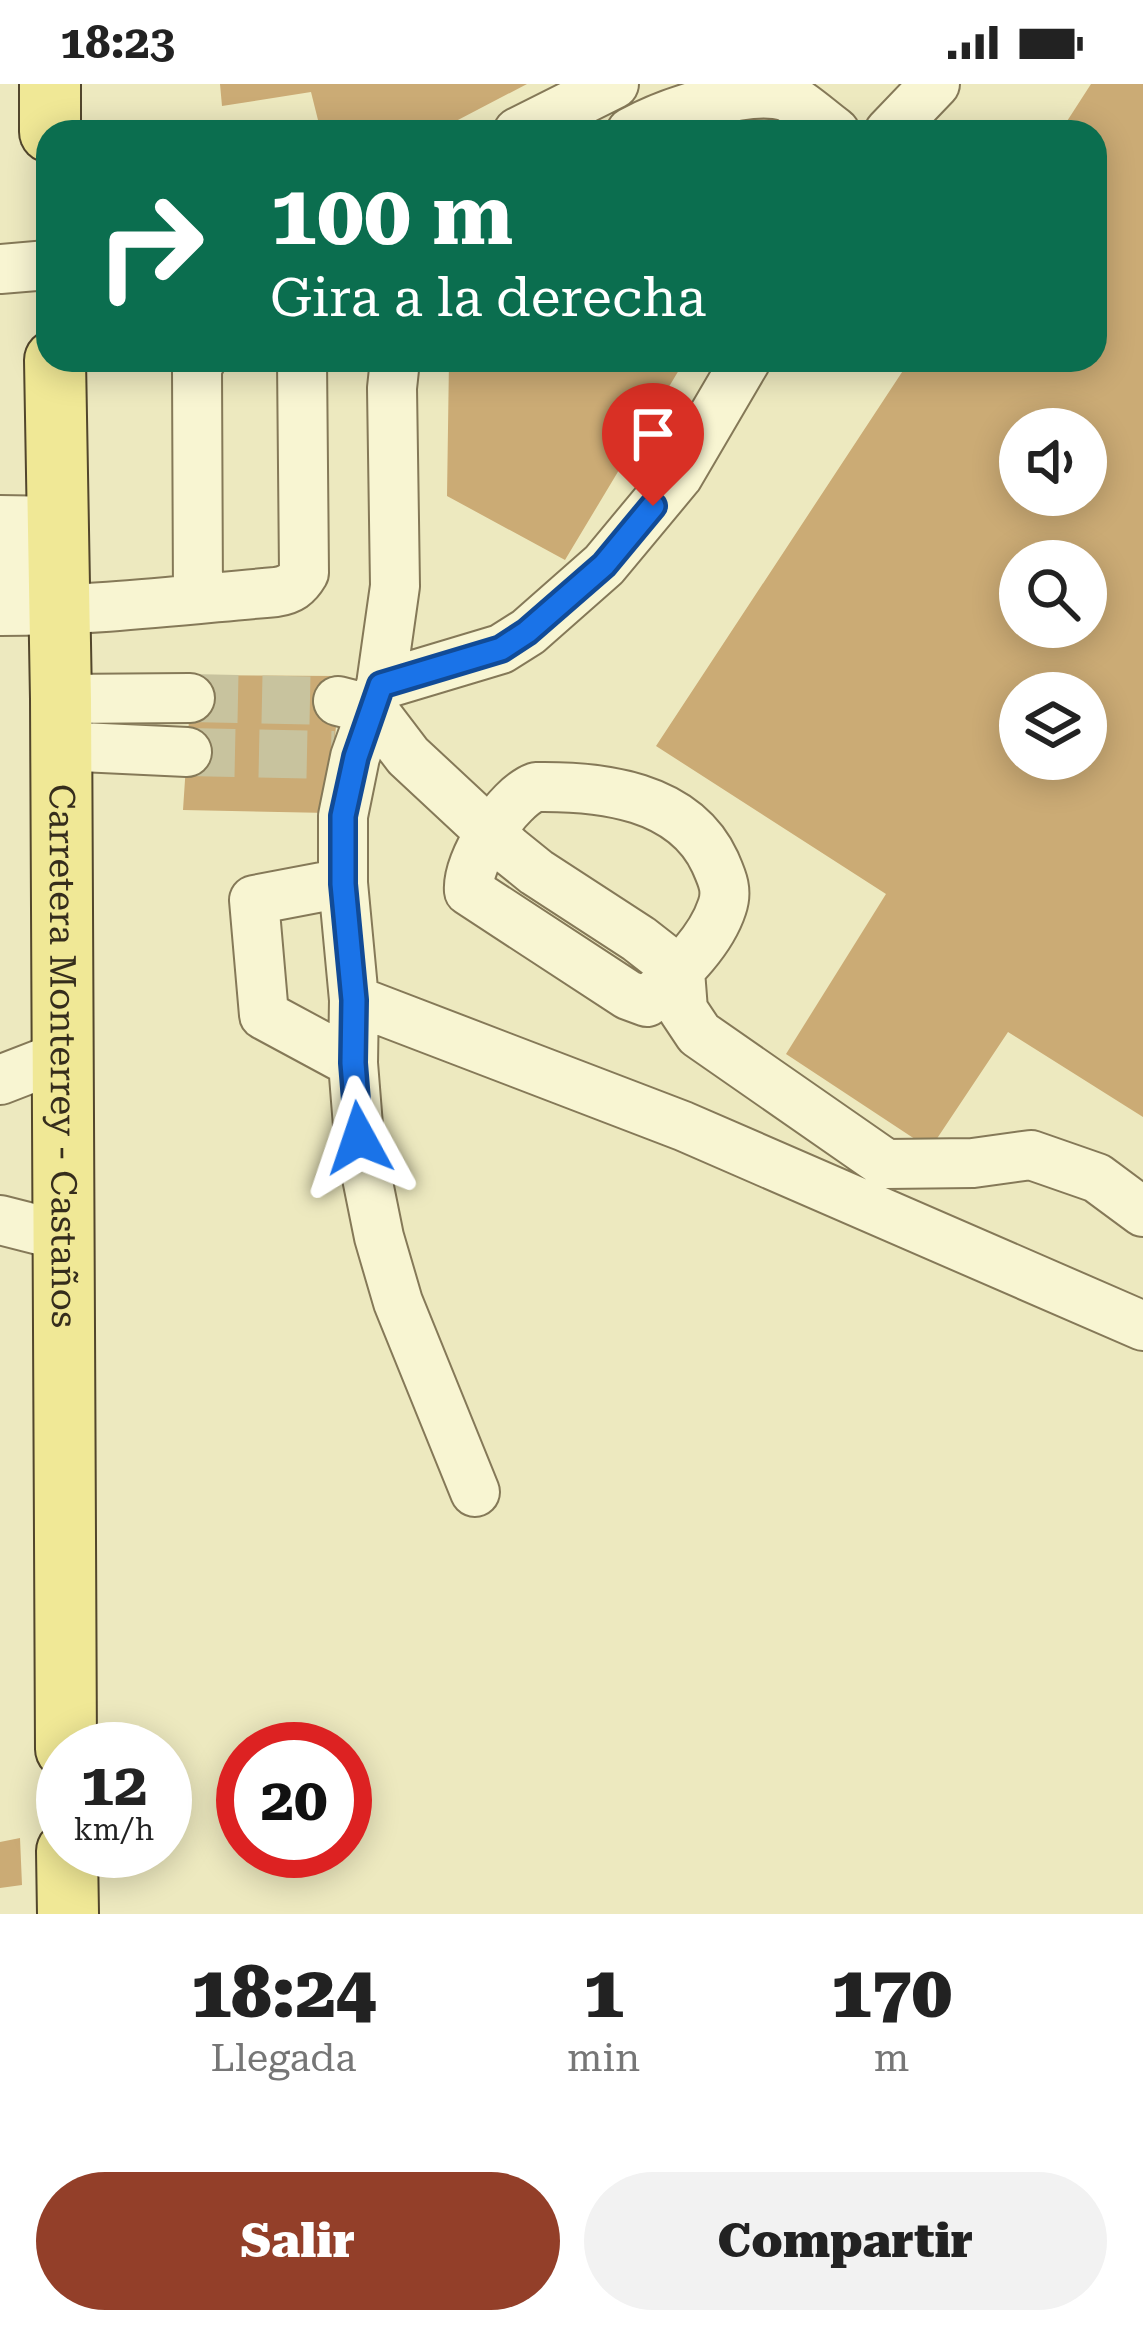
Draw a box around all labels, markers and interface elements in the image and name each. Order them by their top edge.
text: 18:23 [60,16,175,69]
text: 100 m [270,166,513,264]
icon: right [72,168,228,324]
text: Gira a la derecha [270,266,706,329]
pin [602,383,704,506]
icon: arrive [620,401,686,467]
map controls [999,408,1107,780]
button: sound [999,408,1107,516]
button: search [999,540,1107,648]
button: layers [999,672,1107,780]
street label: Carretera Monterrey - Castaños [40,784,85,1328]
position arrow [296,1075,422,1201]
speed limit sign: 20 [216,1722,372,1878]
text: 12 [80,1749,148,1820]
text: km/h [74,1812,154,1847]
text: 18:24 [191,1950,376,2035]
text: 1 [583,1950,624,2035]
text: 170 [831,1950,952,2035]
text: Llegada [211,2035,356,2081]
text: min [567,2035,640,2081]
text: m [874,2035,909,2081]
button: Salir [36,2172,560,2310]
button: Compartir [584,2172,1107,2310]

